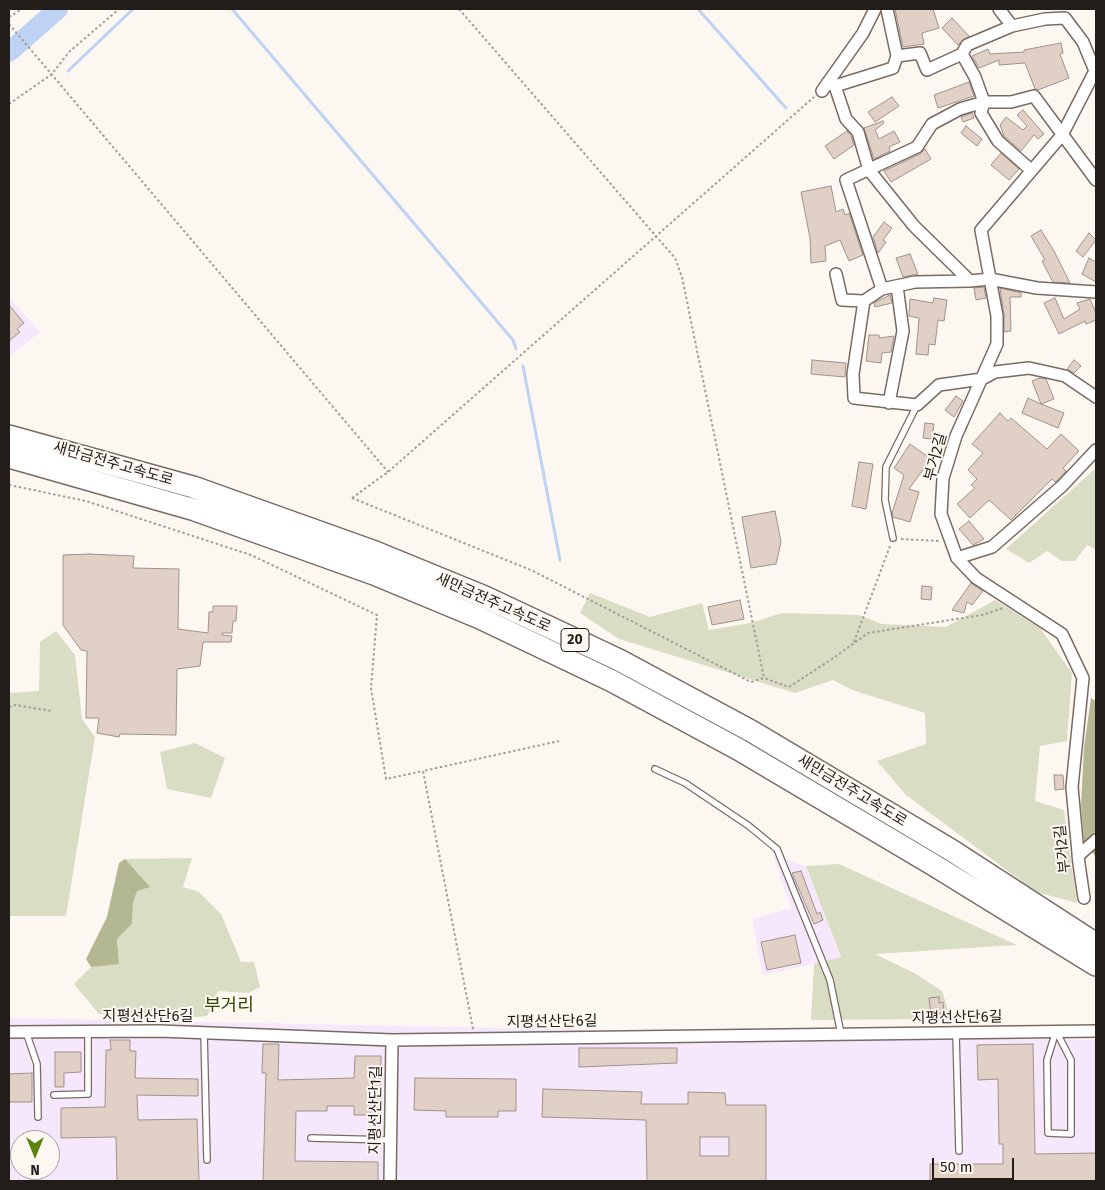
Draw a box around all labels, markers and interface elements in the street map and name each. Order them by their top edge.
street label: 부거2길 [921,431,951,483]
street label: 새만금전주고속도로 [51,438,175,490]
street label: 새만금전주고속도로 [433,570,553,636]
road number: 20 [561,628,589,652]
street label: 새만금전주고속도로 [794,751,910,831]
street label: 부거2길 [1051,824,1075,874]
district label: 부거리 [204,995,254,1017]
street label: 지평선산단6길 [103,1008,193,1026]
street label: 지평선산단6길 [911,1008,1003,1028]
street label: 지평선산단6길 [506,1012,598,1032]
street label: 지평선산단1길 [366,1065,386,1155]
north arrow [10,1130,60,1180]
scale bar [935,1148,1018,1180]
text: 50 m [940,1158,973,1176]
text: N [30,1161,40,1178]

